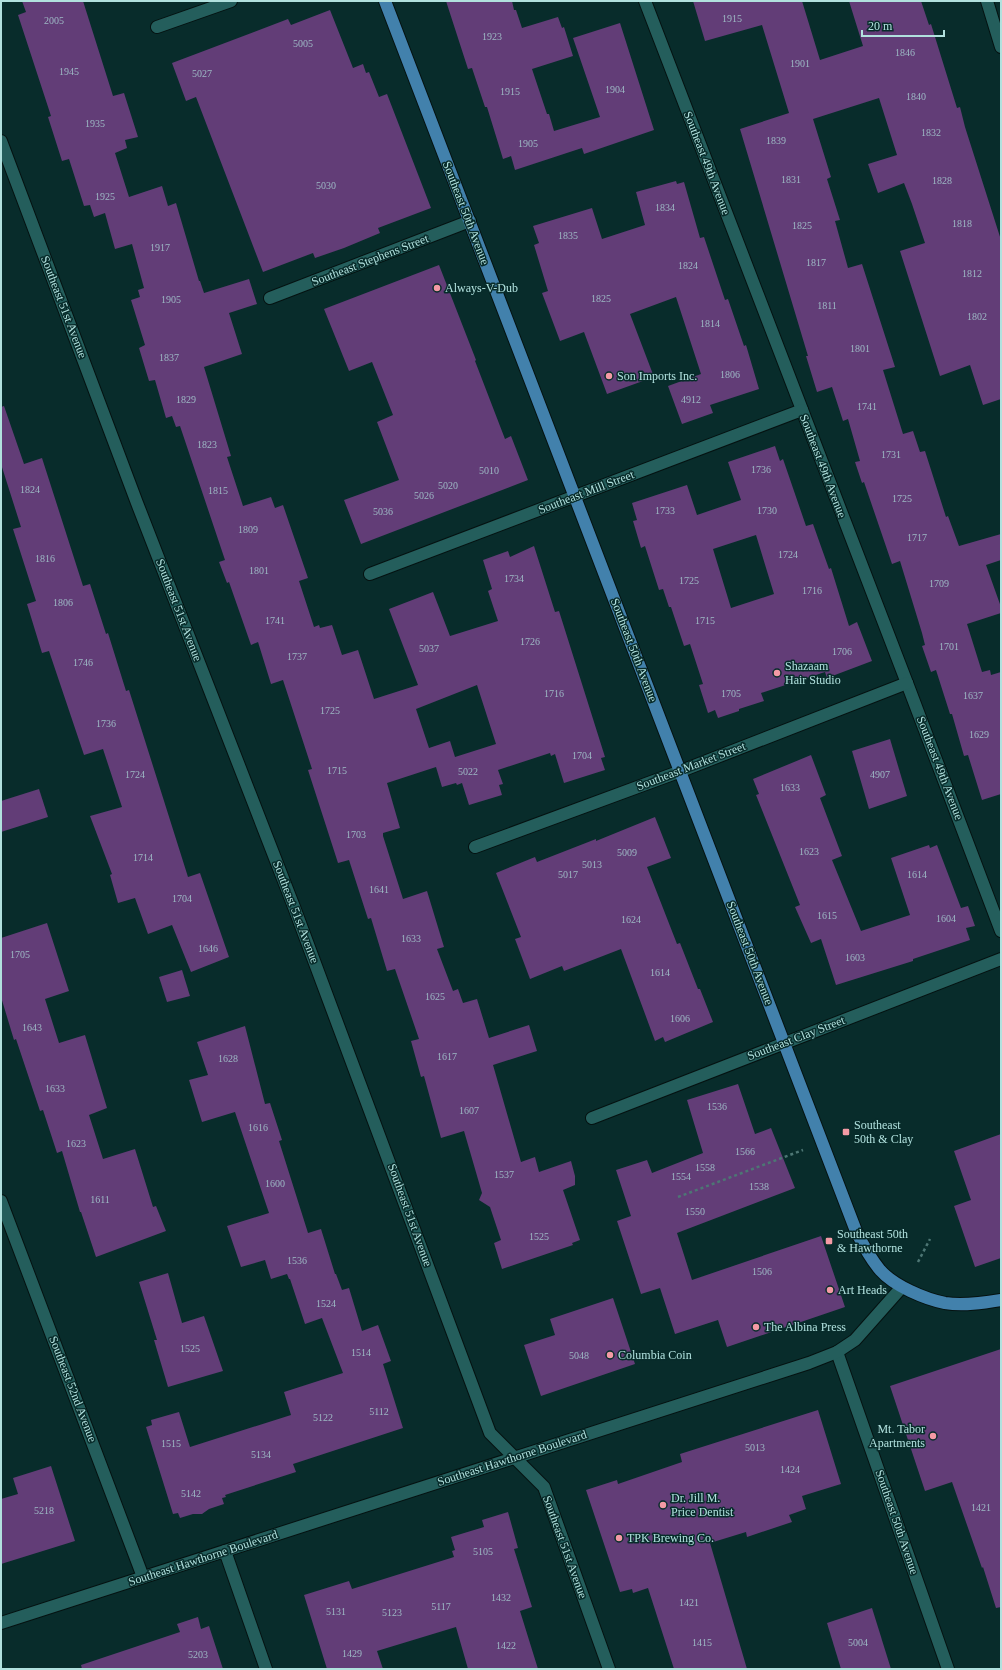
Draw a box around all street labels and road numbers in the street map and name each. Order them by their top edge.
street label: Southeast 49th Avenue [681,109,733,217]
street label: Southeast 50th Avenue [440,159,492,267]
street label: Southeast Stephens Street [310,231,431,289]
street label: Southeast 51st Avenue [38,254,90,360]
street label: Southeast 49th Avenue [797,412,849,520]
street label: Southeast Mill Street [536,467,636,517]
street label: Southeast 51st Avenue [153,557,205,663]
street label: Southeast 50th Avenue [608,596,660,704]
street label: Southeast 49th Avenue [914,714,966,822]
street label: Southeast Market Street [635,739,748,793]
street label: Southeast 51st Avenue [270,859,322,965]
street label: Southeast 50th Avenue [724,899,776,1007]
street label: Southeast Clay Street [745,1013,847,1063]
street label: Southeast 51st Avenue [385,1162,435,1268]
street label: Southeast 52nd Avenue [46,1334,100,1444]
street label: Southeast Hawthorne Boulevard [436,1427,588,1489]
street label: Southeast 50th Avenue [873,1468,921,1576]
street label: Southeast 51st Avenue [540,1494,590,1600]
street label: Southeast Hawthorne Boulevard [127,1527,279,1589]

